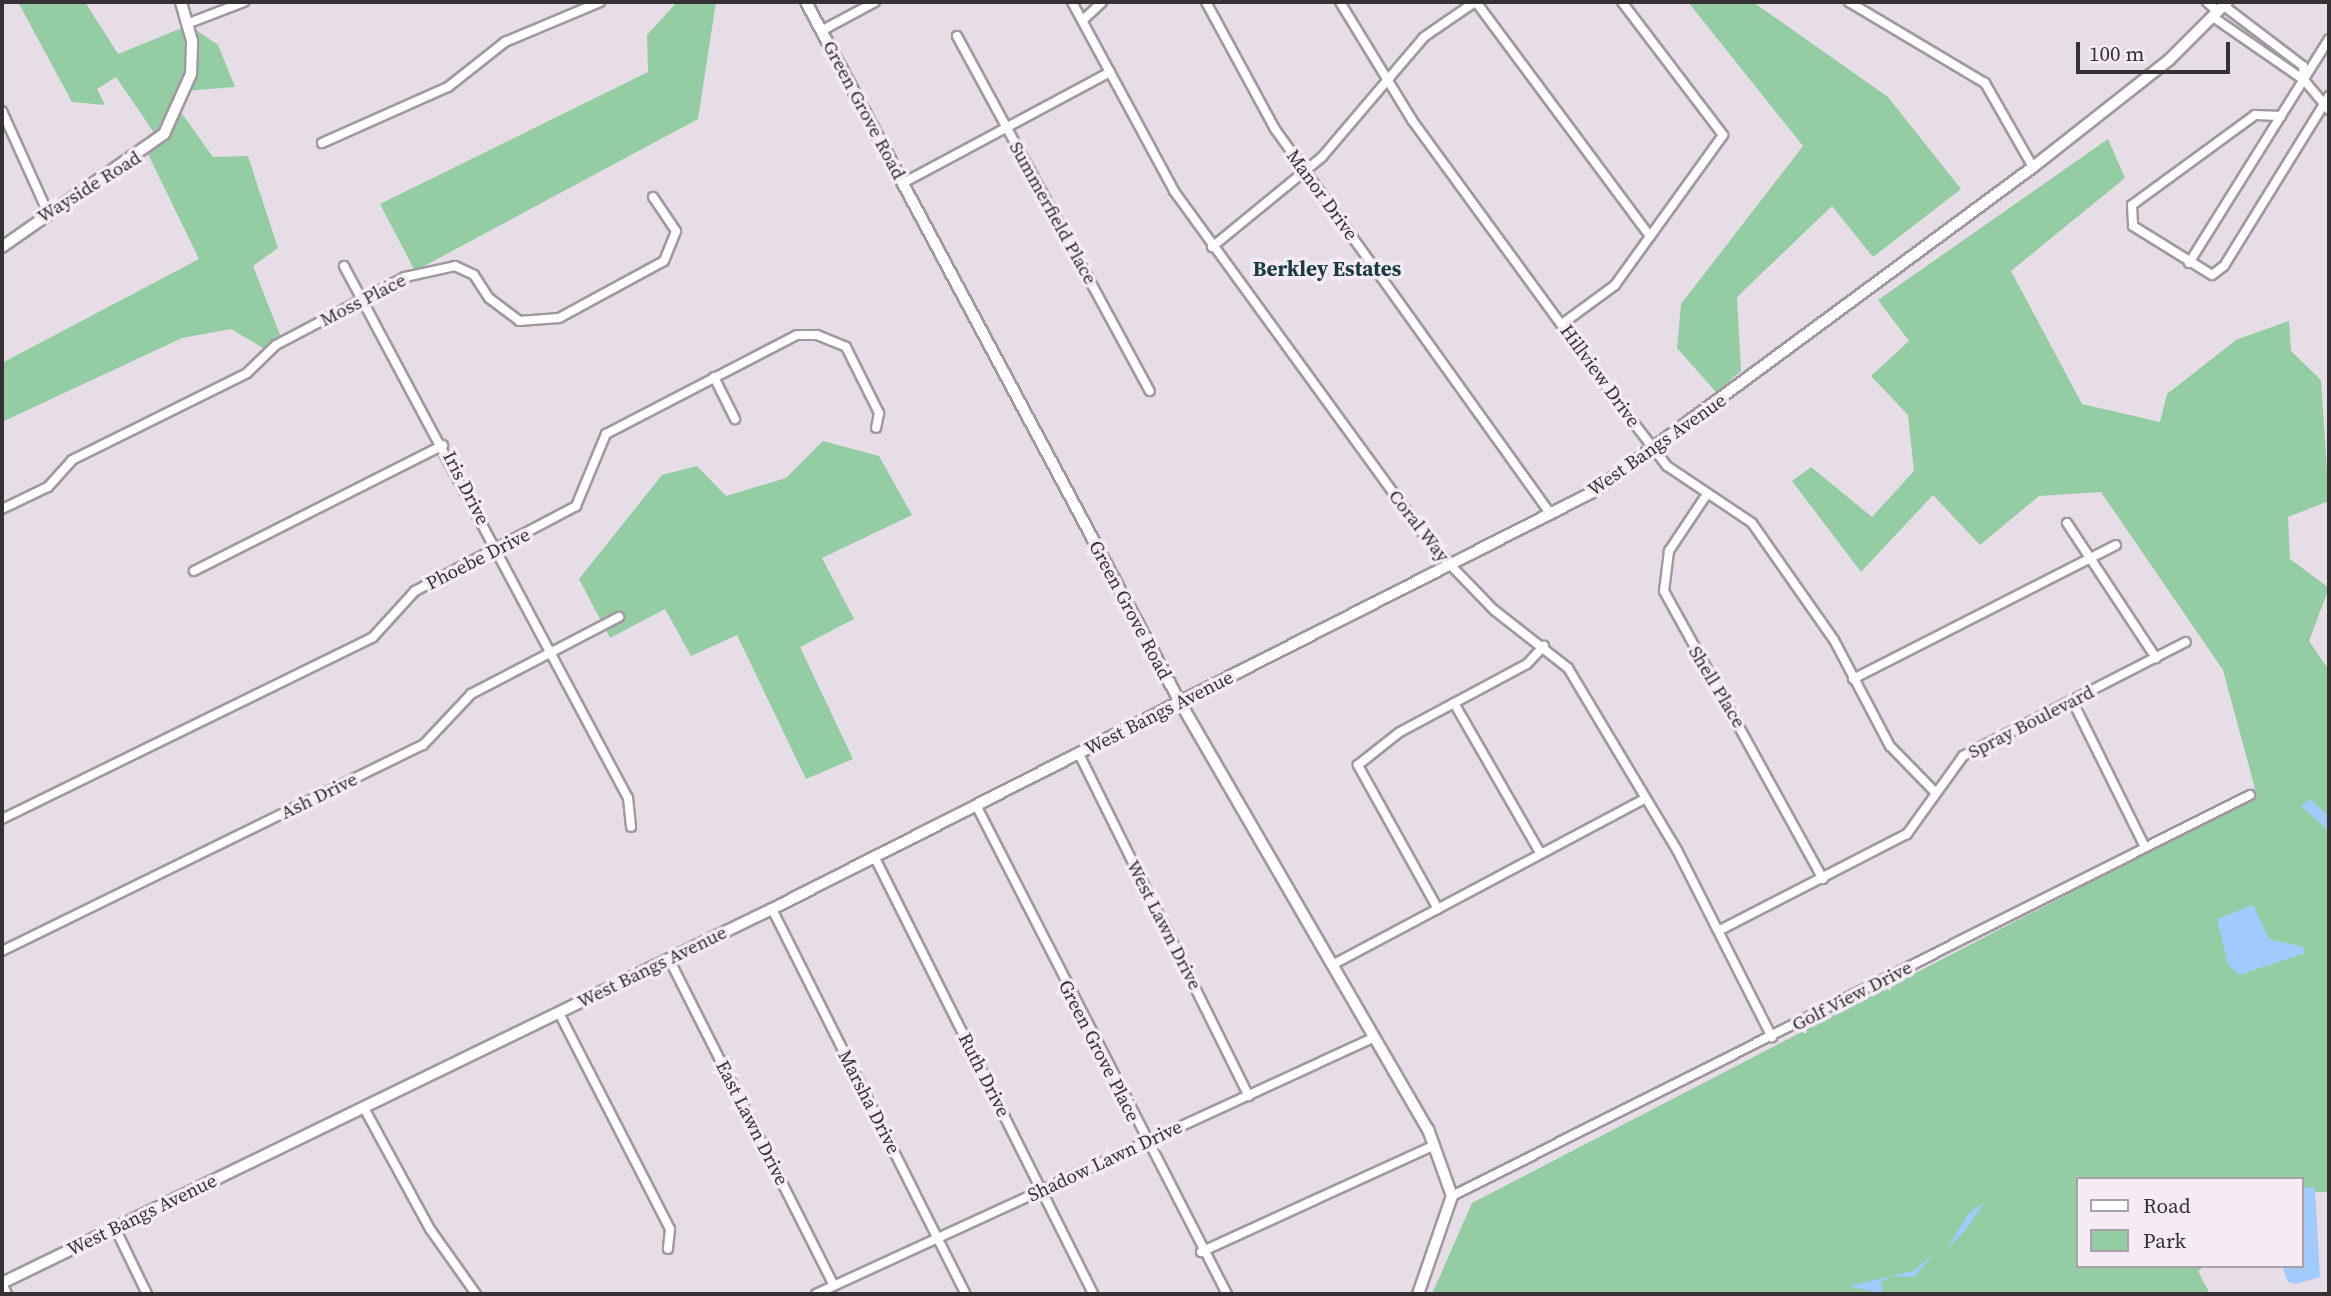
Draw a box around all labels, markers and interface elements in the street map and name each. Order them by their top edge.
scale bar [2079,28,2233,72]
street label: Green Grove Road [818,37,910,183]
text: 100 m [2089,39,2144,68]
street label: Summerfield Place [1004,138,1102,288]
street label: Manor Drive [1281,145,1363,245]
street label: Wayside Road [33,146,145,228]
district label: Berkley Estates [1253,256,1401,282]
street label: Moss Place [316,269,410,331]
street label: Hillview Drive [1555,320,1645,432]
street label: West Bangs Avenue [1584,389,1730,501]
street label: Iris Drive [438,448,494,528]
street label: Coral Way [1383,485,1455,567]
street label: Phoebe Drive [422,523,534,595]
street label: Green Grove Road [1084,537,1176,683]
street label: Shell Place [1684,642,1750,732]
street label: West Bangs Avenue [1081,666,1237,760]
street label: Spray Boulevard [1964,681,2098,763]
street label: Ash Drive [277,768,361,824]
street label: West Lawn Drive [1122,856,1206,994]
street label: West Bangs Avenue [574,921,730,1013]
street label: Golf View Drive [1788,956,1916,1036]
street label: Green Grove Place [1053,976,1145,1126]
street label: Ruth Drive [953,1029,1015,1121]
street label: Marsha Drive [833,1046,905,1158]
street label: East Lawn Drive [711,1057,793,1189]
street label: Shadow Lawn Drive [1024,1115,1186,1207]
street label: West Bangs Avenue [64,1169,220,1261]
legend [2076,1177,2303,1268]
text: Road [2143,1191,2191,1220]
text: Park [2143,1226,2186,1255]

